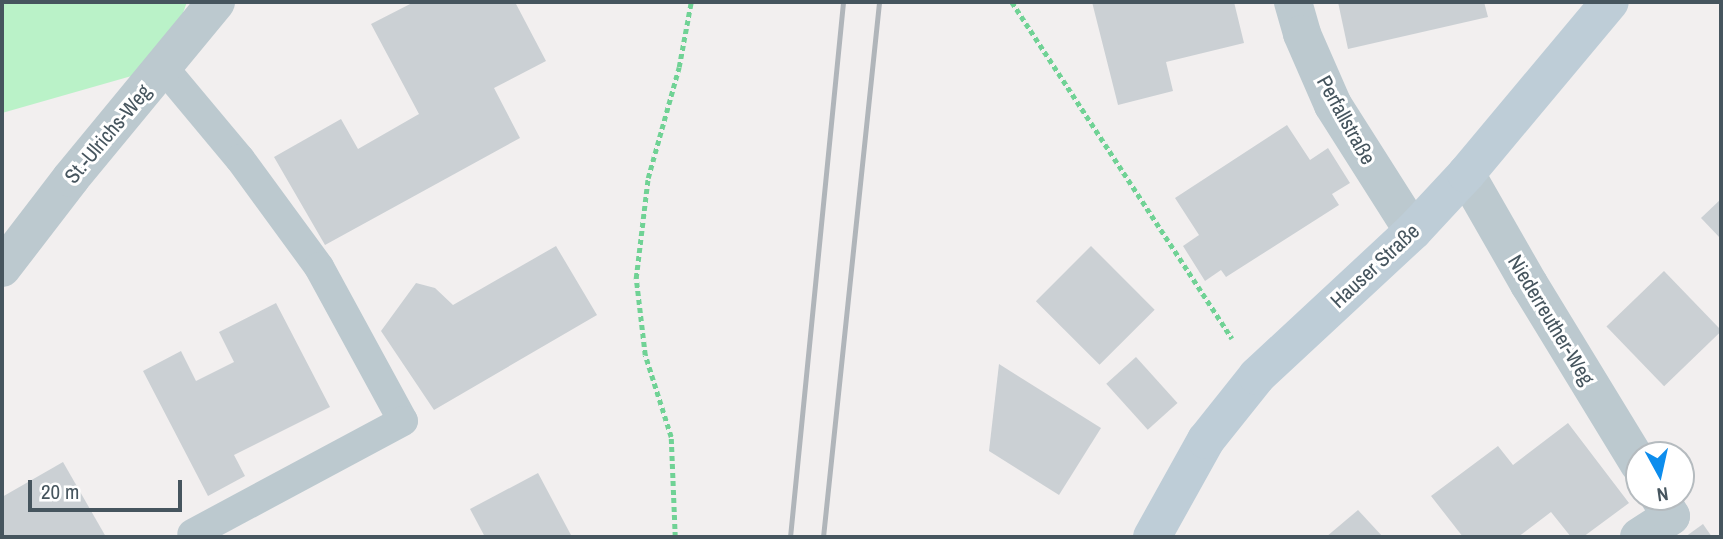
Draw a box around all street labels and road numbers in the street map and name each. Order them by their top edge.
street label: Perfallstraße [1311,71,1381,169]
street label: St.-Ulrichs-Weg [59,79,157,189]
street label: Hauser Straße [1325,219,1425,313]
street label: Niederreuther-Weg [1502,250,1600,390]

